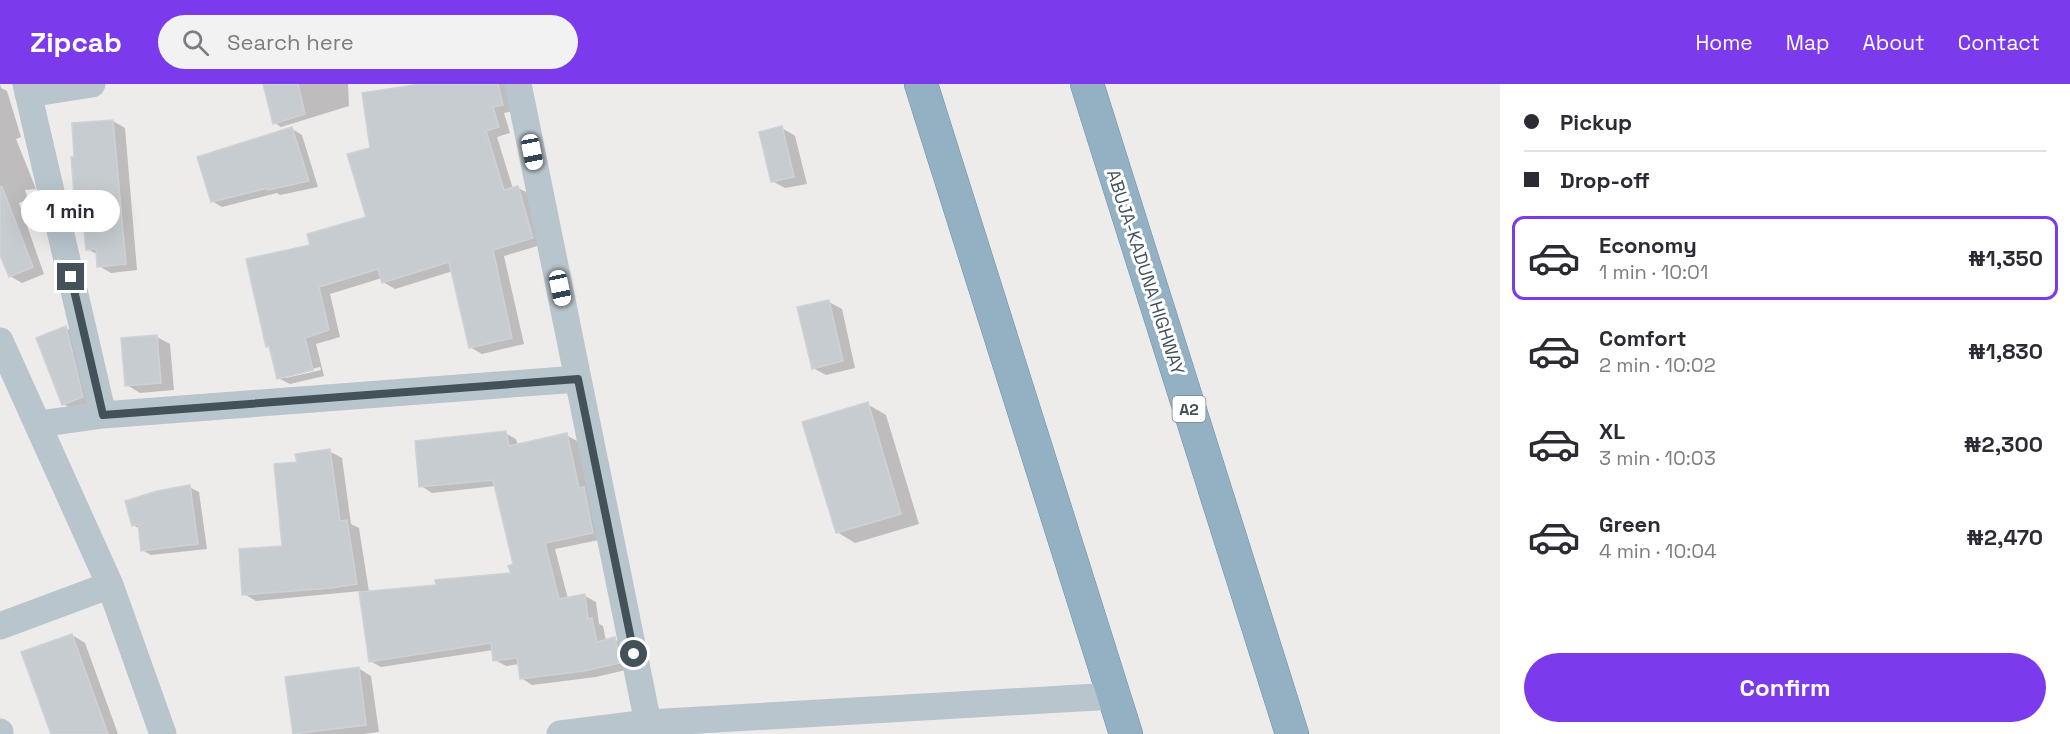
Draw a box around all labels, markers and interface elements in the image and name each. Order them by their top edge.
search box [158,15,578,69]
text: Zipcab [30,24,122,60]
icon: search [179,26,212,59]
text: Search here [227,28,354,56]
text: Home [1695,29,1753,56]
text: Map [1786,29,1830,56]
text: About [1863,29,1925,56]
text: Contact [1958,29,2040,56]
text: Pickup [1560,108,1632,136]
car [520,133,544,171]
street label: ABUJA-KADUNA HIGHWAY [1102,166,1190,378]
text: Drop-off [1560,166,1650,194]
callout: 1 min [22,190,121,232]
text: 1 min [46,198,95,224]
icon: car [1527,231,1581,285]
text: Economy [1599,231,1697,259]
text: ₦1,350 [1968,244,2043,272]
text: 1 min · 10:01 [1599,259,1708,285]
route end [57,263,84,290]
car [547,269,573,307]
icon: car [1527,324,1581,378]
text: Comfort [1599,324,1687,352]
text: ₦1,830 [1968,337,2043,365]
text: 2 min · 10:02 [1599,352,1716,378]
road number: A2 [1172,396,1206,422]
icon: car [1527,417,1581,471]
text: XL [1599,417,1625,445]
text: ₦2,300 [1964,430,2043,458]
text: 3 min · 10:03 [1599,445,1716,471]
icon: car [1527,510,1581,564]
text: Green [1599,510,1661,538]
text: ₦2,470 [1966,523,2043,551]
text: 4 min · 10:04 [1599,538,1717,564]
route start [620,640,647,667]
button: Confirm [1524,653,2046,722]

